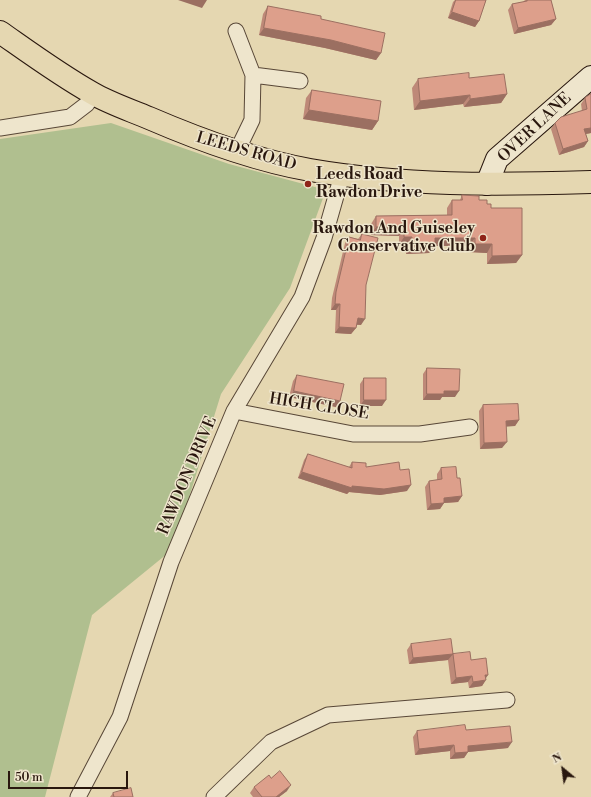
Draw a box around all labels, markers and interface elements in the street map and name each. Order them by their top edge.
street label: OVER LANE [494,89,576,167]
street label: LEEDS ROAD [194,128,298,176]
place label: Leeds Road Rawdon Drive [316,165,422,203]
marker: Leeds Road Rawdon Drive [303,179,313,189]
place label: Rawdon And Guiseley Conservative Club [312,219,475,257]
marker: Rawdon And Guiseley Conservative Club [478,233,488,243]
street label: HIGH CLOSE [268,390,370,424]
street label: RAWDON DRIVE [154,414,222,538]
north arrow [543,749,583,789]
text: N [550,750,564,767]
scale bar [10,763,130,789]
text: 50 m [15,770,43,785]

